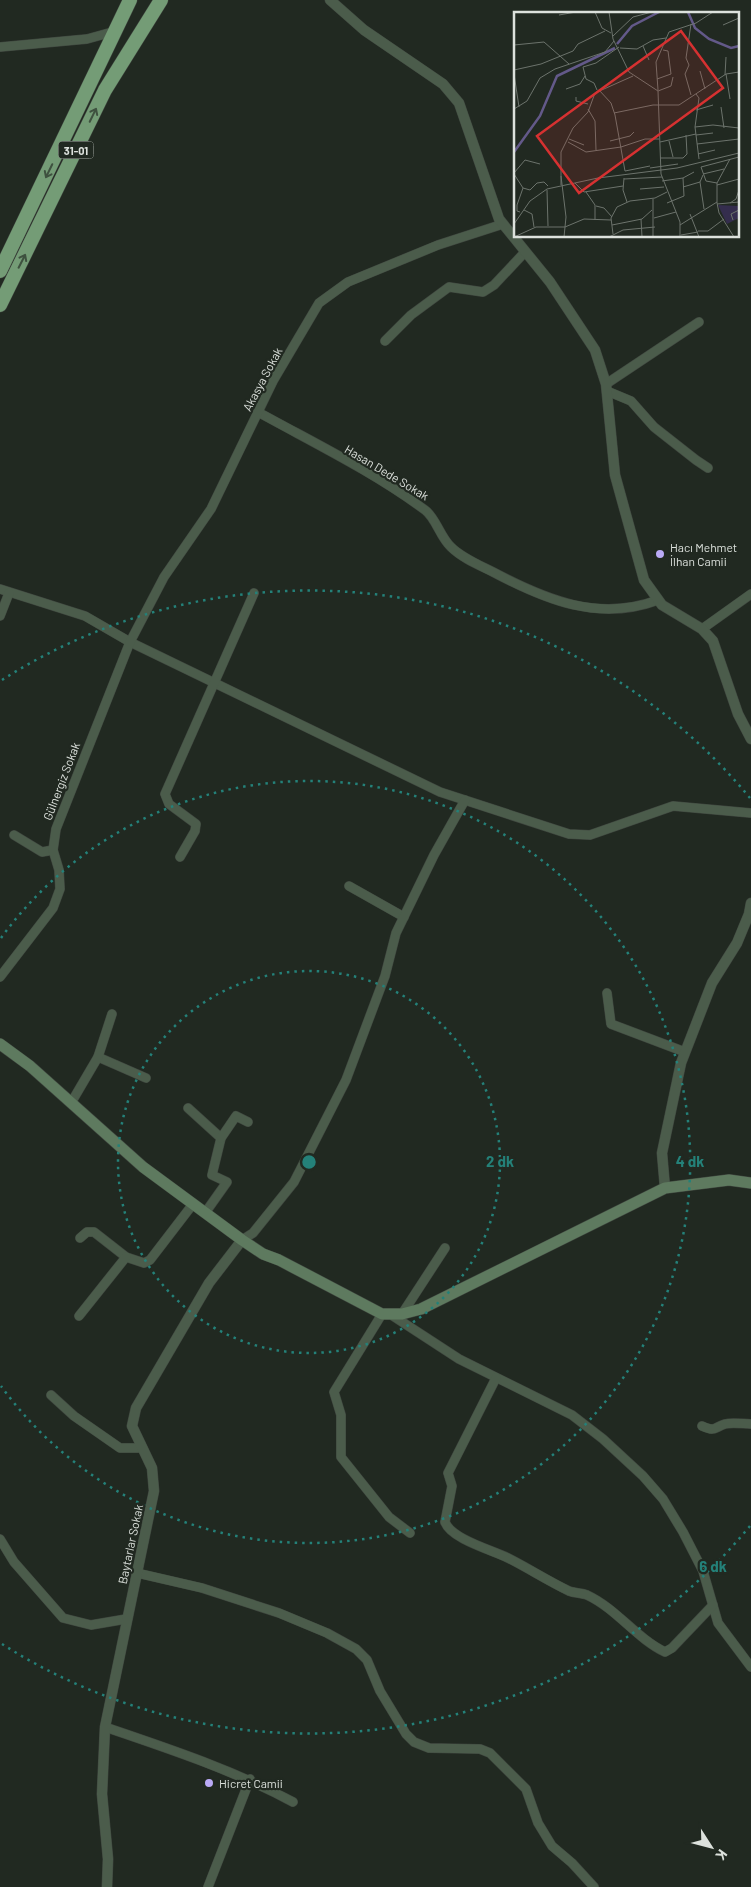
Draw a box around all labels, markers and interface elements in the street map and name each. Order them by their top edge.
inset map [514,12,738,238]
one-way arrow [89,108,98,123]
road number: 31-01 [58,142,94,158]
one-way arrow [44,163,53,178]
one-way arrow [17,254,27,269]
street label: Akasya Sokak [239,345,285,413]
street label: Hasan Dede Sokak [342,441,432,503]
place label: Hacı Mehmet İlhan Camii [670,540,737,568]
marker: Hacı Mehmet İlhan Camii [654,548,666,560]
street label: Gülnergiz Sokak [40,740,82,822]
text: 2 dk [486,1152,514,1170]
text: 4 dk [676,1152,704,1170]
centre of rings [300,1153,318,1171]
street label: Baytarlar Sokak [115,1503,145,1585]
text: 6 dk [699,1557,727,1575]
place label: Hicret Camii [219,1776,283,1790]
marker: Hicret Camii [203,1777,215,1789]
north arrow [686,1822,736,1872]
text: K [712,1846,731,1864]

